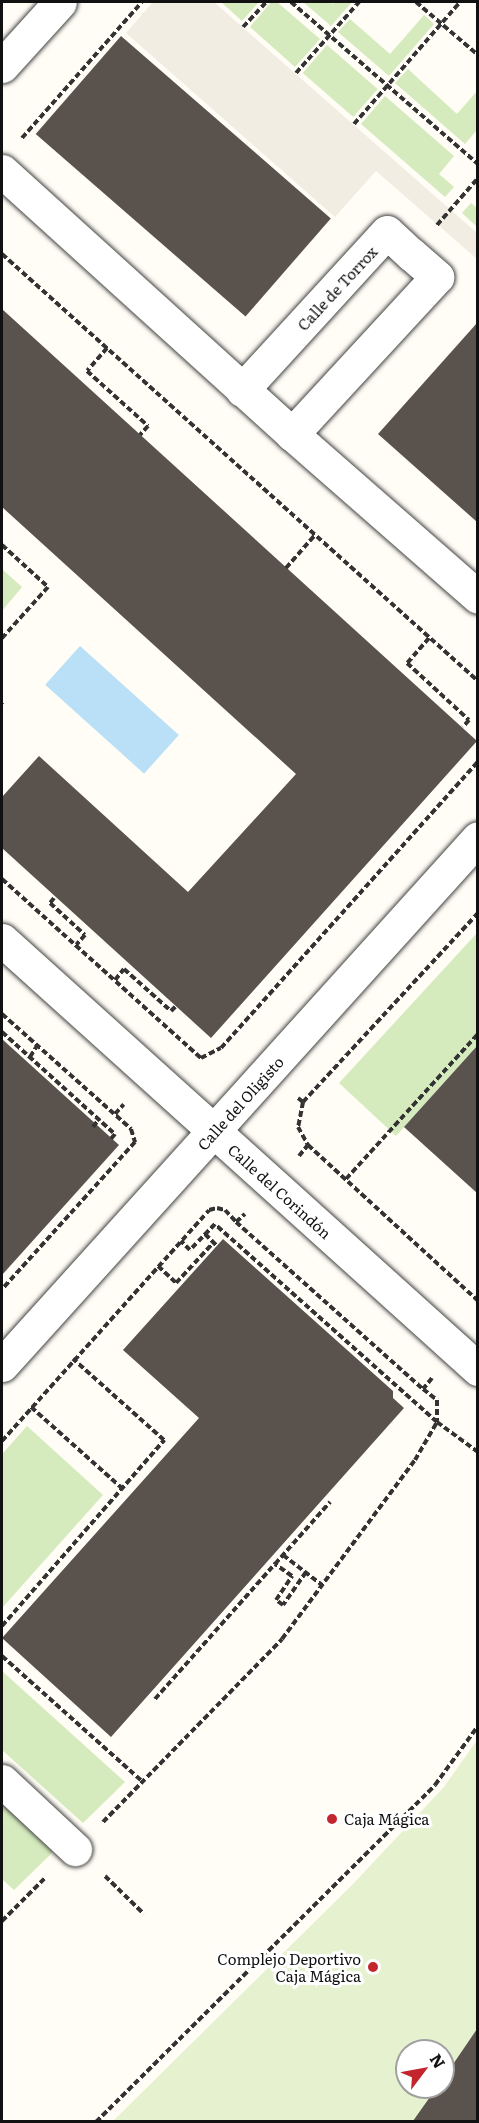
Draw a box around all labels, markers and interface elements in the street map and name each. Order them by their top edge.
street label: Calle de Torrox [293,242,381,334]
street label: Calle del Oligisto [193,1052,287,1154]
street label: Calle del Corindón [225,1140,335,1242]
place label: Caja Mágica [344,1810,429,1828]
marker: Caja Mágica [325,1812,339,1826]
place label: Complejo Deportivo Caja Mágica [217,1949,361,1984]
marker: Complejo Deportivo Caja Mágica [366,1960,380,1974]
north arrow [395,2039,455,2099]
text: N [425,2048,452,2073]

